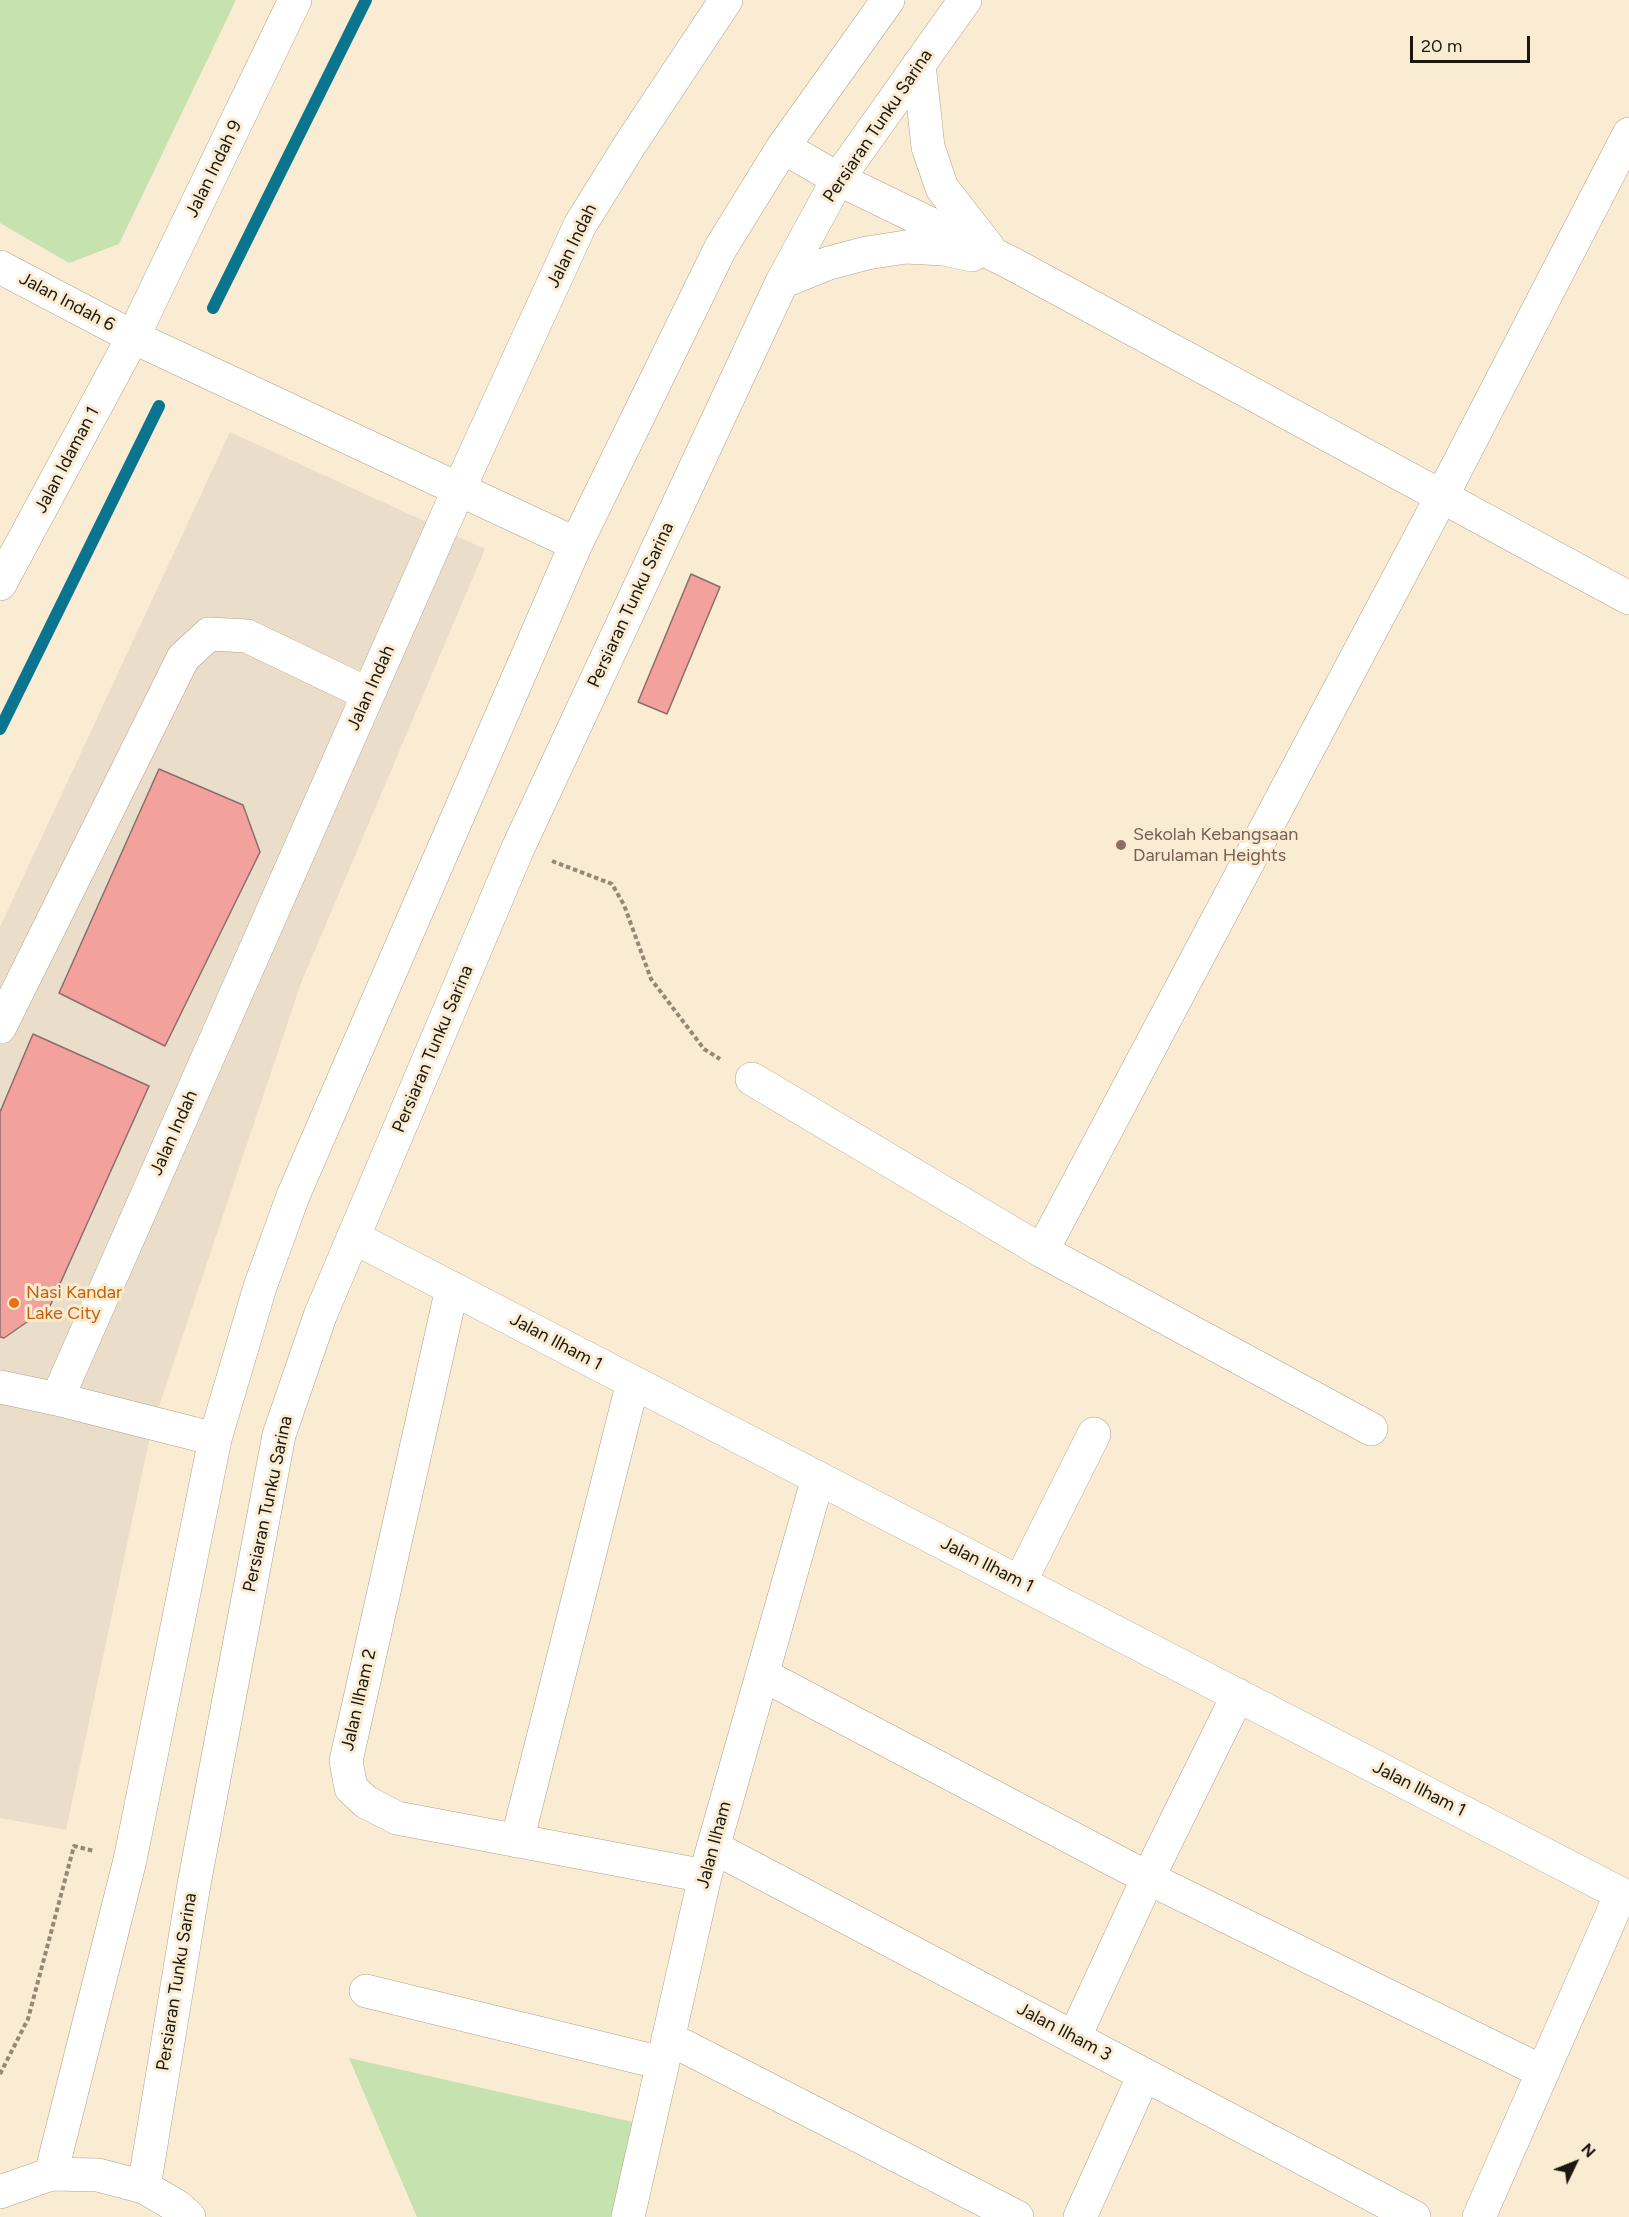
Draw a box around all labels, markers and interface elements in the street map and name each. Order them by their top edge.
scale bar [1413,24,1533,62]
text: 20 m [1421,35,1462,57]
street label: Persiaran Tunku Sarina [819,45,937,207]
street label: Jalan Indah 9 [181,117,247,221]
street label: Jalan Indah [542,200,602,292]
street label: Jalan Indah 6 [15,268,119,336]
street label: Jalan Idaman 1 [30,403,104,517]
street label: Persiaran Tunku Sarina [583,519,679,691]
street label: Jalan Indah [343,642,399,734]
place label: Sekolah Kebangsaan Darulaman Heights [1133,824,1298,866]
marker: Sekolah Kebangsaan Darulaman Heights [1114,838,1128,852]
street label: Persiaran Tunku Sarina [388,962,478,1136]
street label: Jalan Indah [146,1087,202,1179]
place label: Nasi Kandar Lake City [26,1282,122,1324]
marker: Nasi Kandar Lake City [7,1296,21,1310]
street label: Jalan Ilham 1 [506,1309,606,1375]
street label: Persiaran Tunku Sarina [239,1414,297,1594]
street label: Jalan Ilham 1 [937,1532,1037,1598]
street label: Jalan Ilham 2 [337,1647,381,1753]
street label: Jalan Ilham 1 [1369,1756,1469,1822]
street label: Jalan Ilham [692,1799,736,1891]
street label: Persiaran Tunku Sarina [152,1892,202,2072]
street label: Jalan Ilham 3 [1013,1998,1115,2066]
north arrow [1545,2133,1605,2193]
text: N [1577,2139,1600,2161]

